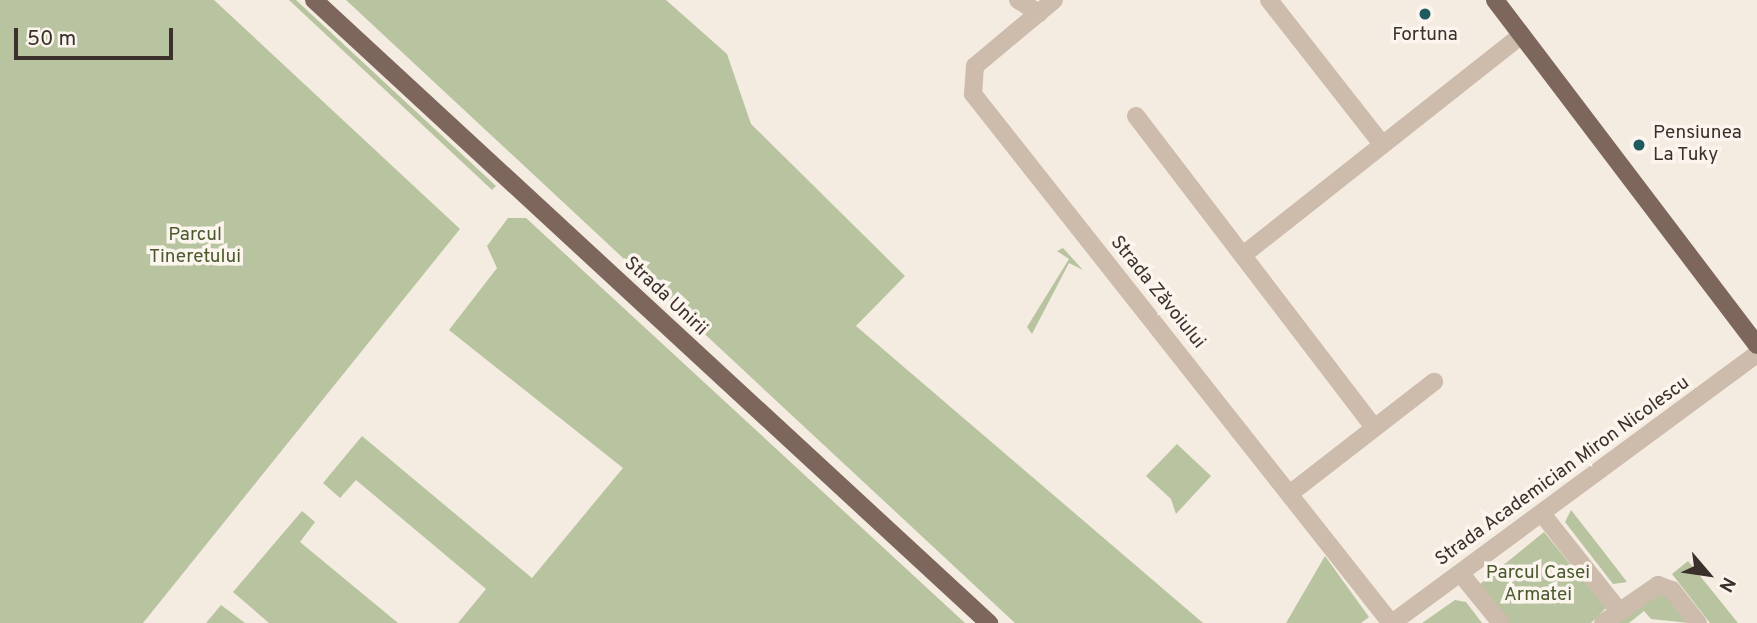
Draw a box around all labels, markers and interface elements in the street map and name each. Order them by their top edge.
marker: Fortuna [1417,6,1433,22]
scale bar [18,14,177,58]
place label: Fortuna [1392,25,1458,47]
text: 50 m [27,26,76,53]
place label: Pensiunea La Tuky [1653,123,1742,167]
marker: Pensiunea La Tuky [1631,137,1647,153]
park label: Parcul Tineretului [149,225,241,269]
street label: Strada Zăvoiului [1105,232,1209,354]
street label: Strada Unirii [619,253,711,341]
street label: Strada Academician Miron Nicolescu [1431,372,1695,572]
north arrow [1673,539,1743,609]
park label: Parcul Casei Armatei [1486,563,1590,607]
text: N [1713,572,1740,596]

